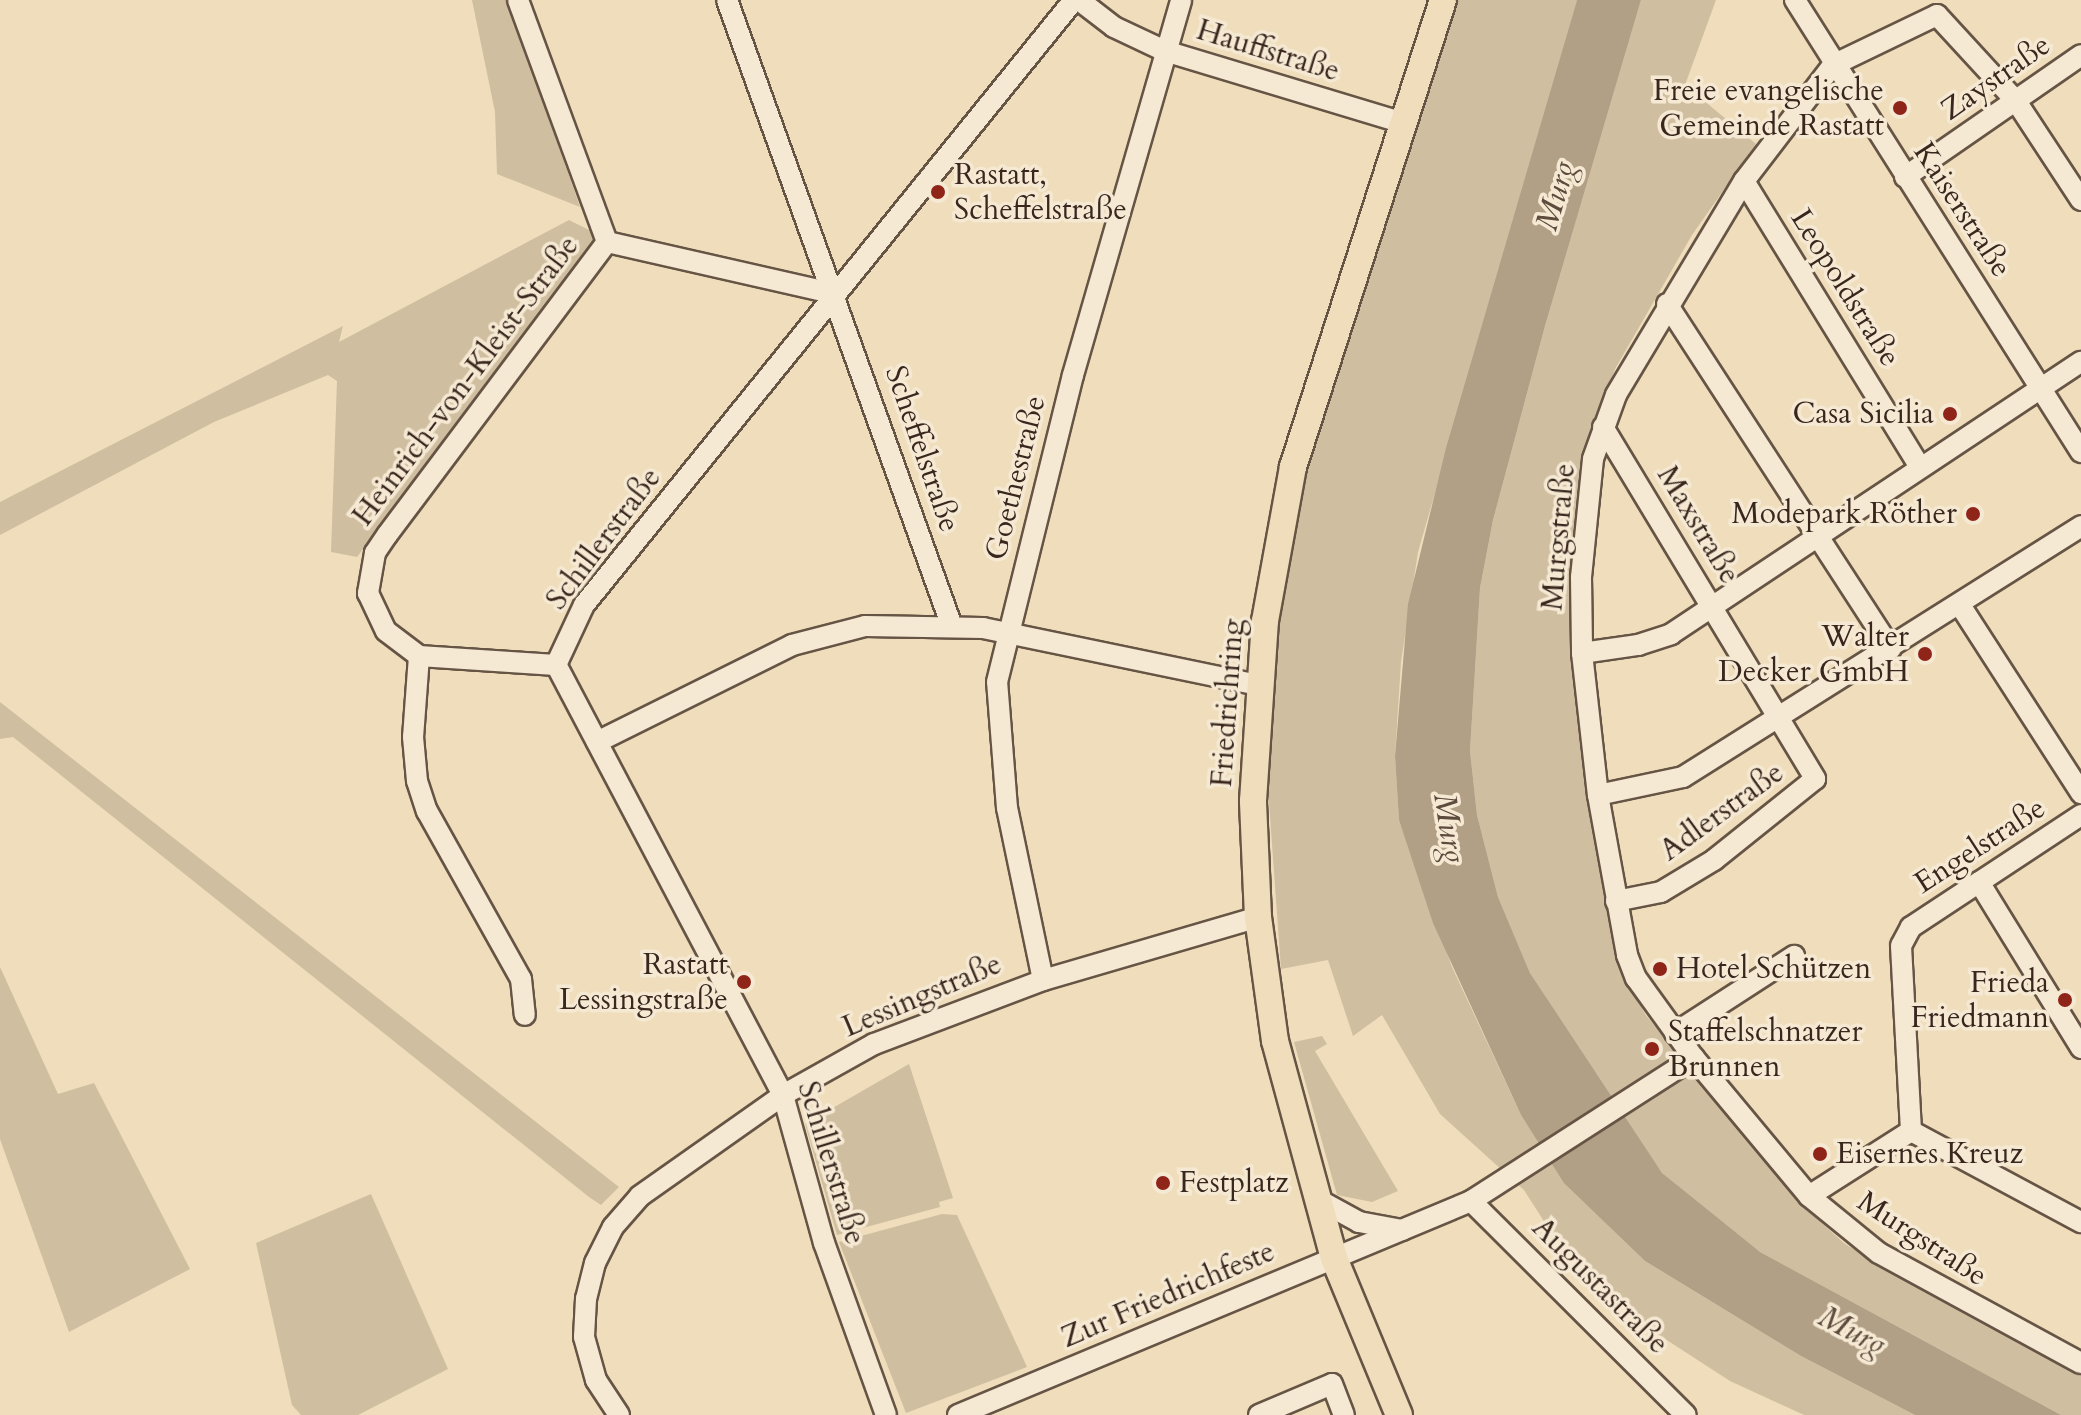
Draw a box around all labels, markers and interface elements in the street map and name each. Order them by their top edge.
street label: Hauffstraße [1192,12,1344,90]
street label: Zaystraße [1934,27,2058,129]
place label: Freie evangelische Gemeinde Rastatt [1653,73,1884,144]
marker: Freie evangelische Gemeinde Rastatt [1891,99,1909,117]
street label: Kaiserstraße [1905,136,2019,284]
place label: Rastatt, Scheffelstraße [954,157,1127,228]
water label: Murg [1528,157,1584,235]
marker: Rastatt, Scheffelstraße [929,183,947,201]
street label: Leopoldstraße [1782,203,1908,373]
street label: Heinrich-von-Kleist-Straße [345,229,587,533]
street label: Scheffelstraße [877,361,967,537]
street label: Goethestraße [978,392,1054,564]
place label: Casa Sicilia [1792,396,1934,432]
marker: Casa Sicilia [1941,405,1959,423]
street label: Maxstraße [1649,460,1747,590]
street label: Schillerstraße [539,461,669,617]
street label: Murgstraße [1535,462,1583,612]
place label: Modepark Röther [1731,496,1957,532]
marker: Modepark Röther [1964,505,1982,523]
street label: Friedrichring [1204,618,1252,788]
place label: Walter Decker GmbH [1718,619,1909,690]
marker: Walter Decker GmbH [1916,645,1934,663]
street label: Adlerstraße [1653,755,1791,869]
water label: Murg [1425,790,1473,866]
street label: Engelstraße [1908,790,2052,902]
street label: Lessingstraße [837,946,1007,1046]
place label: Rastatt Lessingstraße [559,947,728,1018]
place label: Hotel Schützen [1676,951,1871,987]
marker: Hotel Schützen [1651,960,1669,978]
place label: Frieda Friedmann [1910,965,2049,1036]
marker: Rastatt Lessingstraße [735,973,753,991]
marker: Frieda Friedmann [2056,991,2074,1009]
place label: Staffelschnatzer Brunnen [1668,1014,1862,1084]
marker: Staffelschnatzer Brunnen [1643,1040,1661,1058]
street label: Schillerstraße [789,1077,873,1249]
place label: Eisernes Kreuz [1836,1136,2023,1172]
marker: Eisernes Kreuz [1811,1145,1829,1163]
place label: Festplatz [1179,1165,1289,1201]
marker: Festplatz [1154,1174,1172,1192]
street label: Murgstraße [1850,1184,1994,1294]
street label: Augustastraße [1524,1210,1676,1362]
street label: Zur Friedrichfeste [1056,1234,1280,1356]
water label: Murg [1812,1297,1892,1365]

